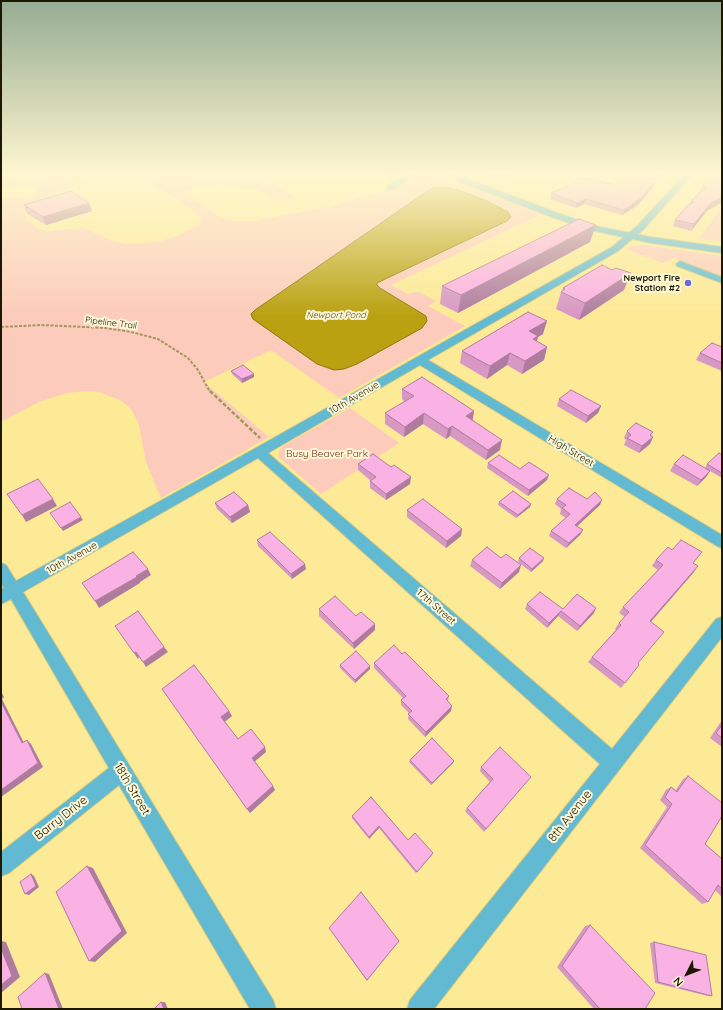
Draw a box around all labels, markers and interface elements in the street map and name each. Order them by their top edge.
place label: Newport Fire Station #2 [624,273,680,294]
marker: Newport Fire Station #2 [683,278,693,288]
water label: Newport Pond [306,310,366,320]
street label: Pipeline Trail [84,314,138,332]
street label: 10th Avenue [327,379,381,417]
street label: High Street [546,433,596,469]
park label: Busy Beaver Park [286,448,368,460]
street label: 10th Avenue [45,539,99,577]
street label: 17th Street [414,587,458,627]
street label: 18th Street [111,760,153,818]
street label: 8th Avenue [545,787,595,845]
street label: Barry Drive [32,793,90,843]
north arrow [667,954,707,994]
text: N [670,974,686,990]

